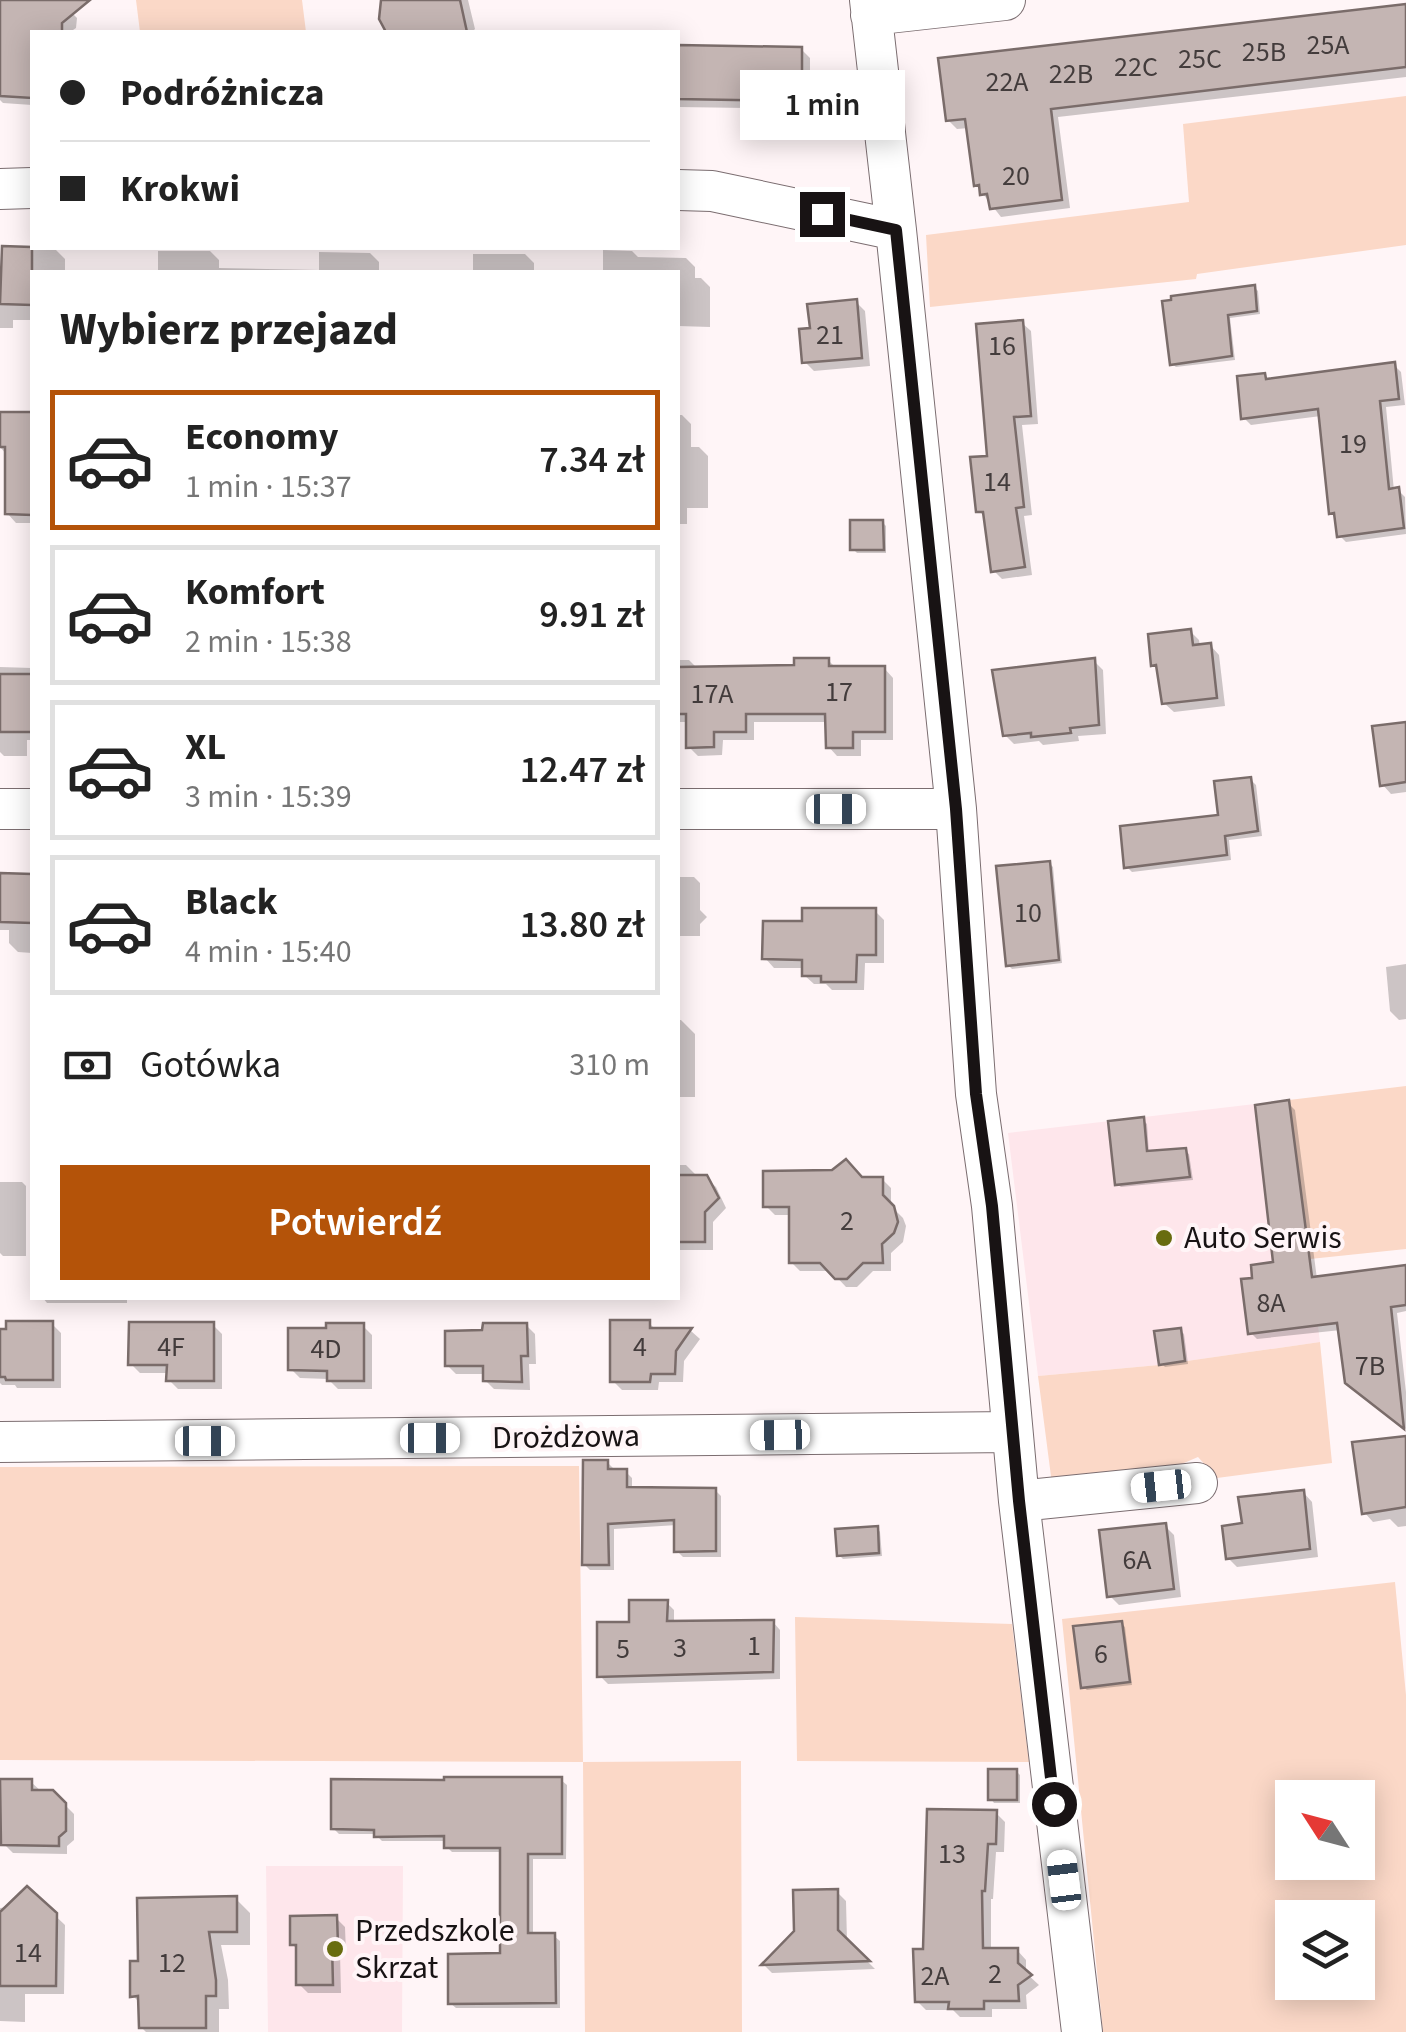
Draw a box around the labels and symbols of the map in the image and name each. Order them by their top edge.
house number: 25A [1306,25,1350,65]
house number: 25B [1242,32,1286,72]
house number: 25C [1178,39,1222,79]
house number: 22C [1114,47,1158,87]
house number: 22B [1049,54,1093,94]
house number: 22A [985,62,1029,102]
callout: 1 min [740,69,904,139]
house number: 20 [1002,156,1030,196]
route end [800,192,845,237]
house number: 21 [816,315,844,355]
house number: 16 [988,326,1016,366]
house number: 19 [1339,424,1367,464]
house number: 14 [983,462,1011,502]
house number: 17 [825,672,853,712]
house number: 17A [690,674,734,714]
car [806,794,866,824]
house number: 10 [1014,893,1042,933]
house number: 2 [840,1201,854,1241]
place label: Auto Serwis [1184,1215,1342,1261]
marker: Auto Serwis [1153,1227,1175,1249]
house number: 8A [1256,1283,1286,1323]
house number: 4F [157,1327,185,1367]
house number: 4 [633,1327,647,1367]
house number: 4D [310,1329,342,1369]
house number: 7B [1355,1346,1385,1386]
street label: Drożdżowa [492,1413,640,1461]
car [750,1419,810,1451]
car [400,1423,460,1453]
car [175,1426,235,1456]
car [1130,1468,1192,1504]
house number: 6A [1122,1540,1152,1580]
house number: 1 [747,1626,761,1666]
house number: 3 [673,1628,687,1668]
house number: 5 [616,1629,630,1669]
house number: 6 [1094,1634,1108,1674]
north arrow [1275,1780,1375,1880]
route start [1032,1782,1077,1827]
house number: 13 [938,1834,966,1874]
car [1045,1848,1083,1912]
place label: Przedszkole Skrzat [355,1908,515,1991]
house number: 14 [14,1933,42,1973]
marker: Przedszkole Skrzat [324,1938,346,1960]
house number: 12 [158,1943,186,1983]
house number: 2 [988,1954,1002,1994]
house number: 2A [920,1956,950,1996]

